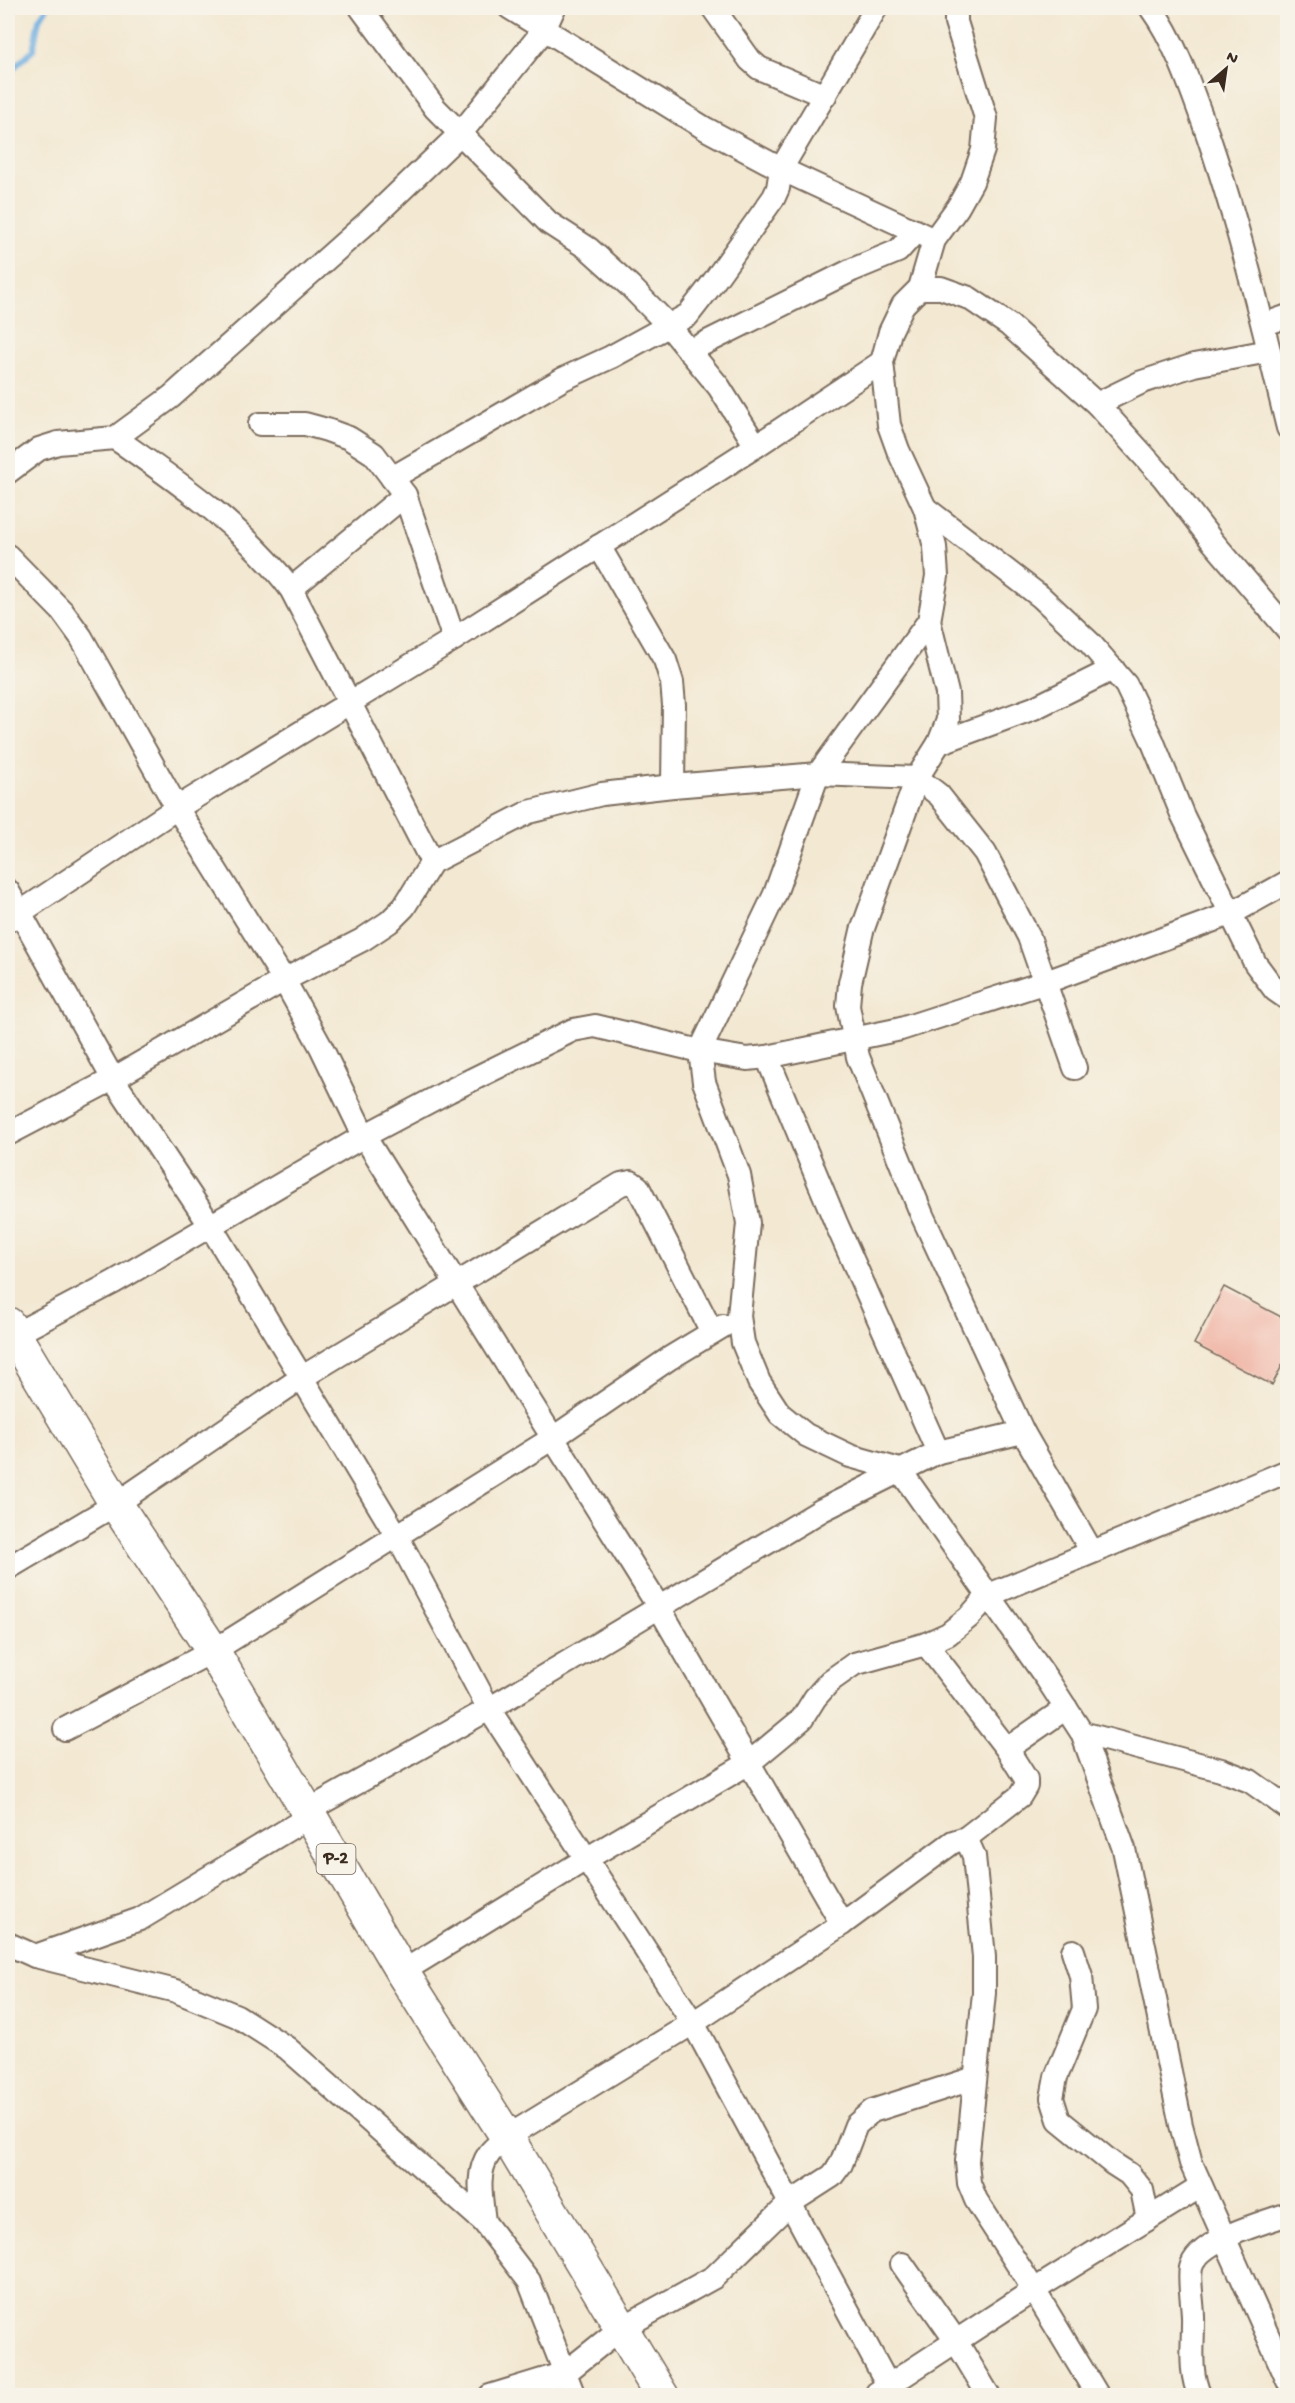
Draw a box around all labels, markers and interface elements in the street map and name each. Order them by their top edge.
north arrow [1196,39,1256,99]
text: N [1222,48,1241,70]
road number: P-2 [316,1844,356,1874]

